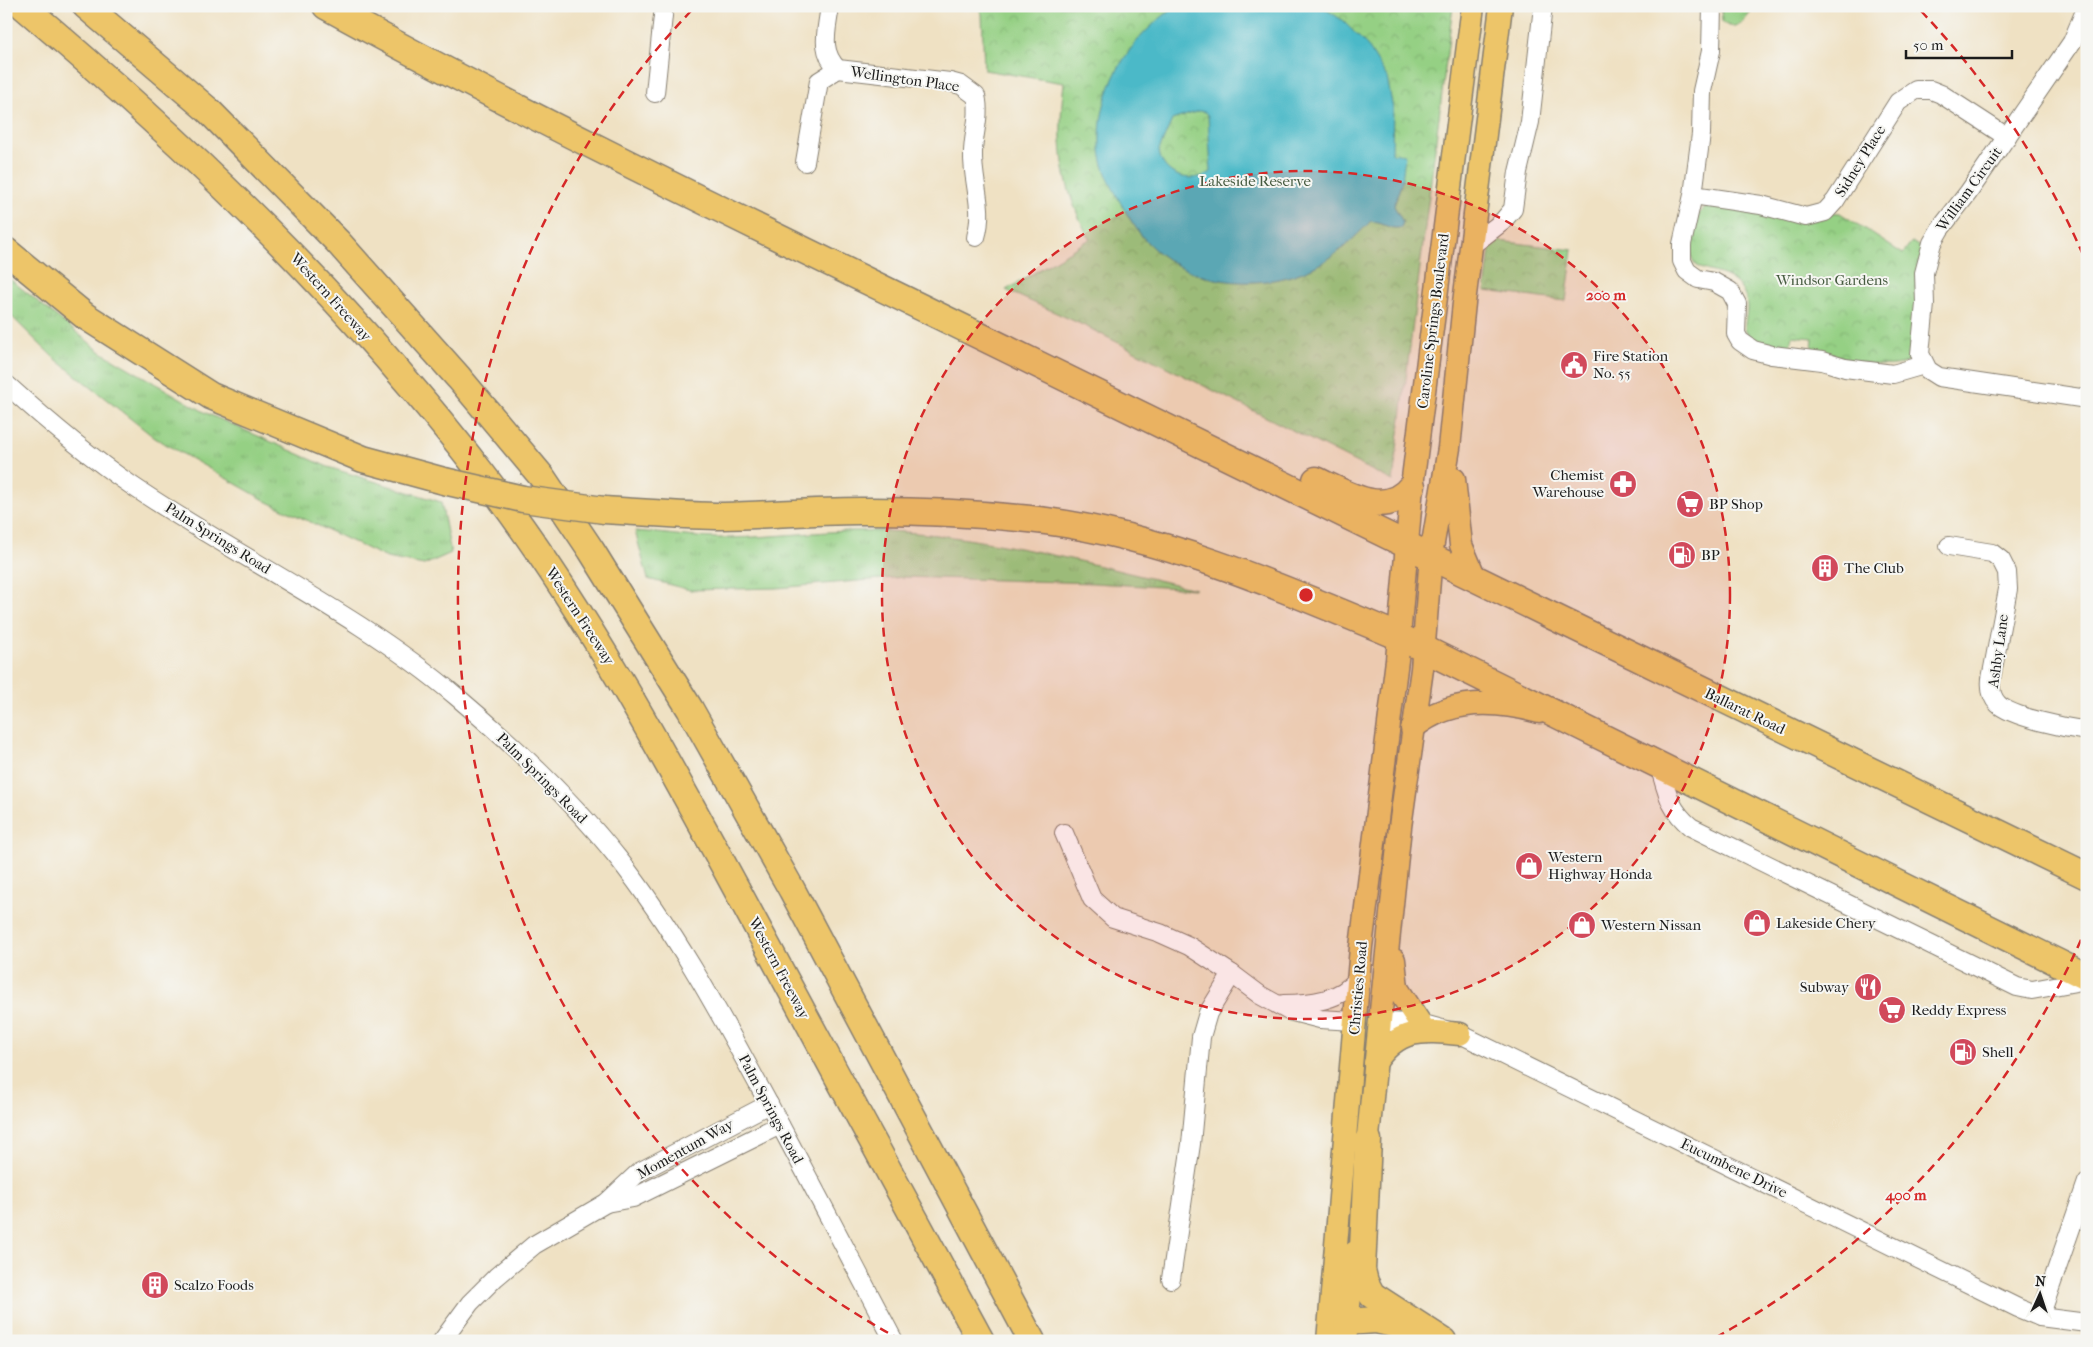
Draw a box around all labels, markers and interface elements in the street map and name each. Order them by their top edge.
scale bar [1906,28,2012,60]
text: 50 m [1913,36,1944,54]
street label: Wellington Place [848,62,961,96]
street label: Sidney Place [1831,121,1890,200]
street label: William Circuit [1932,143,2006,236]
park label: Lakeside Reserve [1199,172,1311,190]
street label: Caroline Springs Boulevard [1413,232,1453,410]
street label: Western Freeway [286,248,376,346]
park label: Windsor Gardens [1775,271,1889,289]
text: 200 m [1586,286,1626,304]
place label: Fire Station No. 55 [1593,347,1669,382]
public building icon: Fire Station No. 55 [1559,350,1589,380]
place label: Chemist Warehouse [1531,466,1605,501]
pharmacy icon: Chemist Warehouse [1608,469,1638,499]
supermarket icon: BP Shop [1675,489,1705,519]
place label: BP Shop [1709,495,1763,513]
street label: Palm Springs Road [162,498,275,578]
fuel station icon: BP [1667,540,1697,570]
place label: BP [1701,546,1720,564]
building icon: The Club [1810,553,1840,583]
place label: The Club [1844,559,1904,577]
street label: Western Freeway [541,563,619,669]
centre of rings [1297,586,1315,604]
street label: Ashby Lane [1984,612,2012,690]
street label: Ballarat Road [1702,684,1789,739]
street label: Palm Springs Road [493,729,592,828]
place label: Western Highway Honda [1547,848,1653,883]
shop icon: Western Highway Honda [1514,851,1544,881]
shop icon: Lakeside Chery [1742,908,1772,938]
shop icon: Western Nissan [1567,910,1597,940]
street label: Western Freeway [744,913,814,1023]
place label: Lakeside Chery [1776,914,1877,932]
place label: Western Nissan [1600,916,1701,934]
street label: Christies Road [1345,940,1371,1036]
restaurant icon: Subway [1853,972,1883,1002]
place label: Subway [1800,978,1850,996]
supermarket icon: Reddy Express [1877,995,1907,1025]
place label: Reddy Express [1911,1001,2007,1019]
fuel station icon: Shell [1948,1037,1978,1067]
place label: Shell [1982,1043,2014,1061]
street label: Palm Springs Road [735,1051,808,1167]
street label: Momentum Way [634,1115,737,1183]
street label: Eucumbene Drive [1678,1134,1791,1202]
text: 400 m [1884,1186,1927,1204]
building icon: Scalzo Foods [140,1270,170,1300]
north arrow [2016,1270,2066,1320]
text: N [2035,1273,2047,1290]
place label: Scalzo Foods [174,1276,254,1294]

